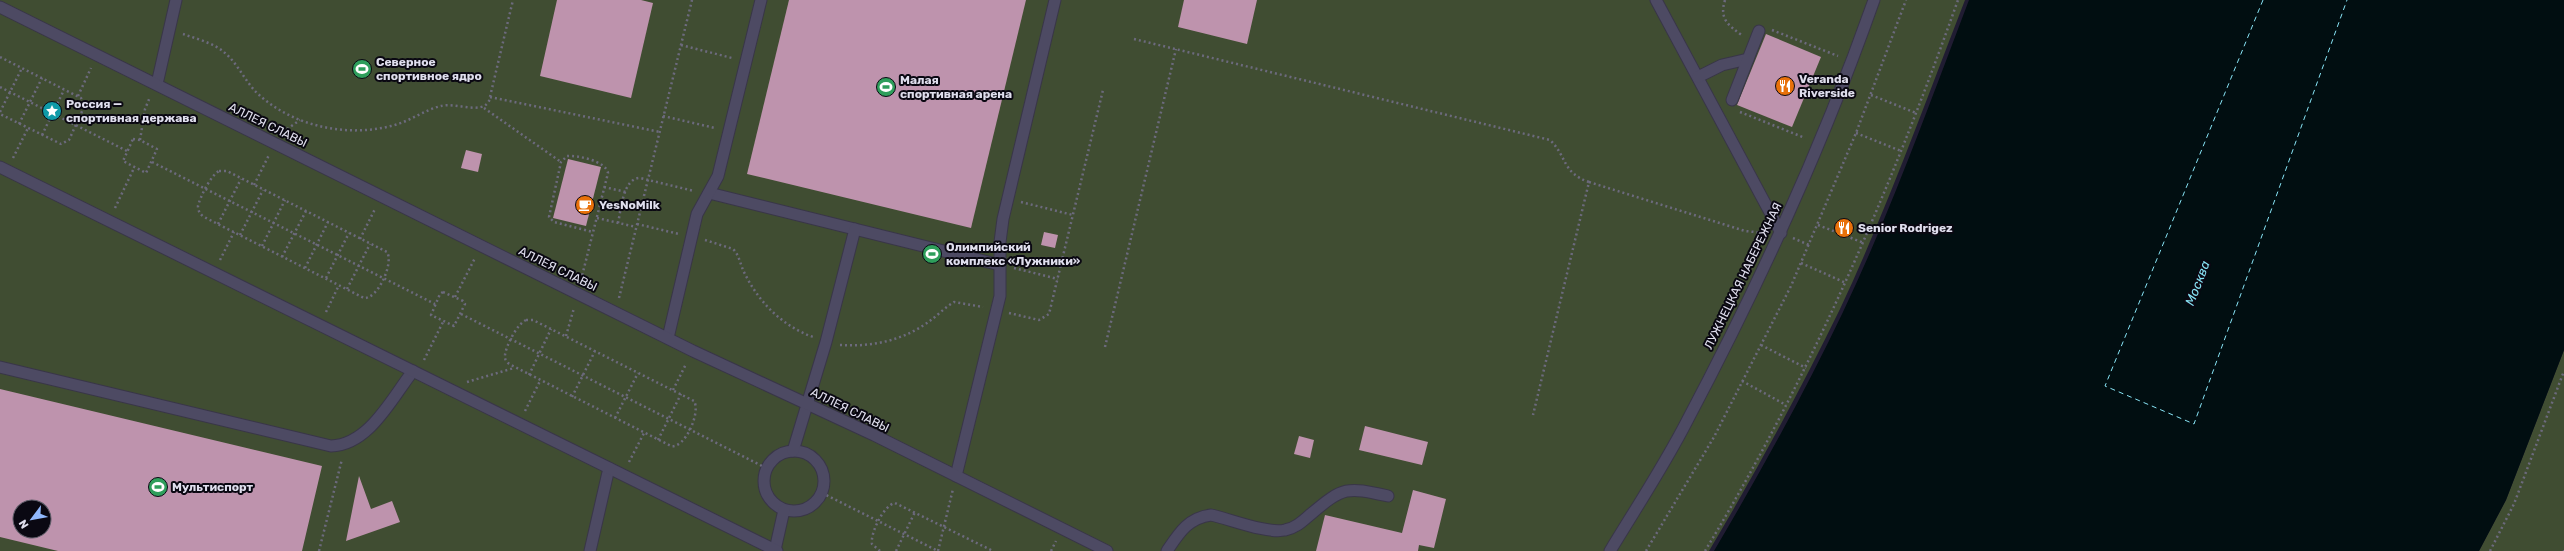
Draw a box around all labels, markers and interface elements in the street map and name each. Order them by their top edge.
place label: Северное спортивное ядро [376,55,482,83]
sports icon: Северное спортивное ядро [351,58,373,80]
place label: Veranda Riverside [1799,72,1855,100]
place label: Малая спортивная арена [900,73,1012,101]
restaurant icon: Veranda Riverside [1774,75,1796,97]
sports icon: Малая спортивная арена [875,76,897,98]
place label: Россия — спортивная держава [66,97,197,125]
place icon: Россия — спортивная держава [41,100,63,122]
street label: АЛЛЕЯ СЛАВЫ [227,100,309,150]
cafe icon: YesNoMilk [574,194,596,216]
place label: YesNoMilk [599,198,660,212]
street label: ЛУЖНЕЦКАЯ НАБЕРЕЖНАЯ [1701,200,1785,352]
restaurant icon: Senior Rodrigez [1833,217,1855,239]
place label: Senior Rodrigez [1858,221,1953,235]
place label: Олимпийский комплекс «Лужники» [946,240,1081,268]
sports icon: Олимпийский комплекс «Лужники» [921,243,943,265]
street label: АЛЛЕЯ СЛАВЫ [517,244,599,294]
water label: Москва [2182,258,2213,308]
street label: АЛЛЕЯ СЛАВЫ [809,385,891,435]
sports icon: Мультиспорт [147,476,169,498]
place label: Мультиспорт [172,480,254,494]
north arrow [12,499,52,539]
text: N [16,517,32,531]

